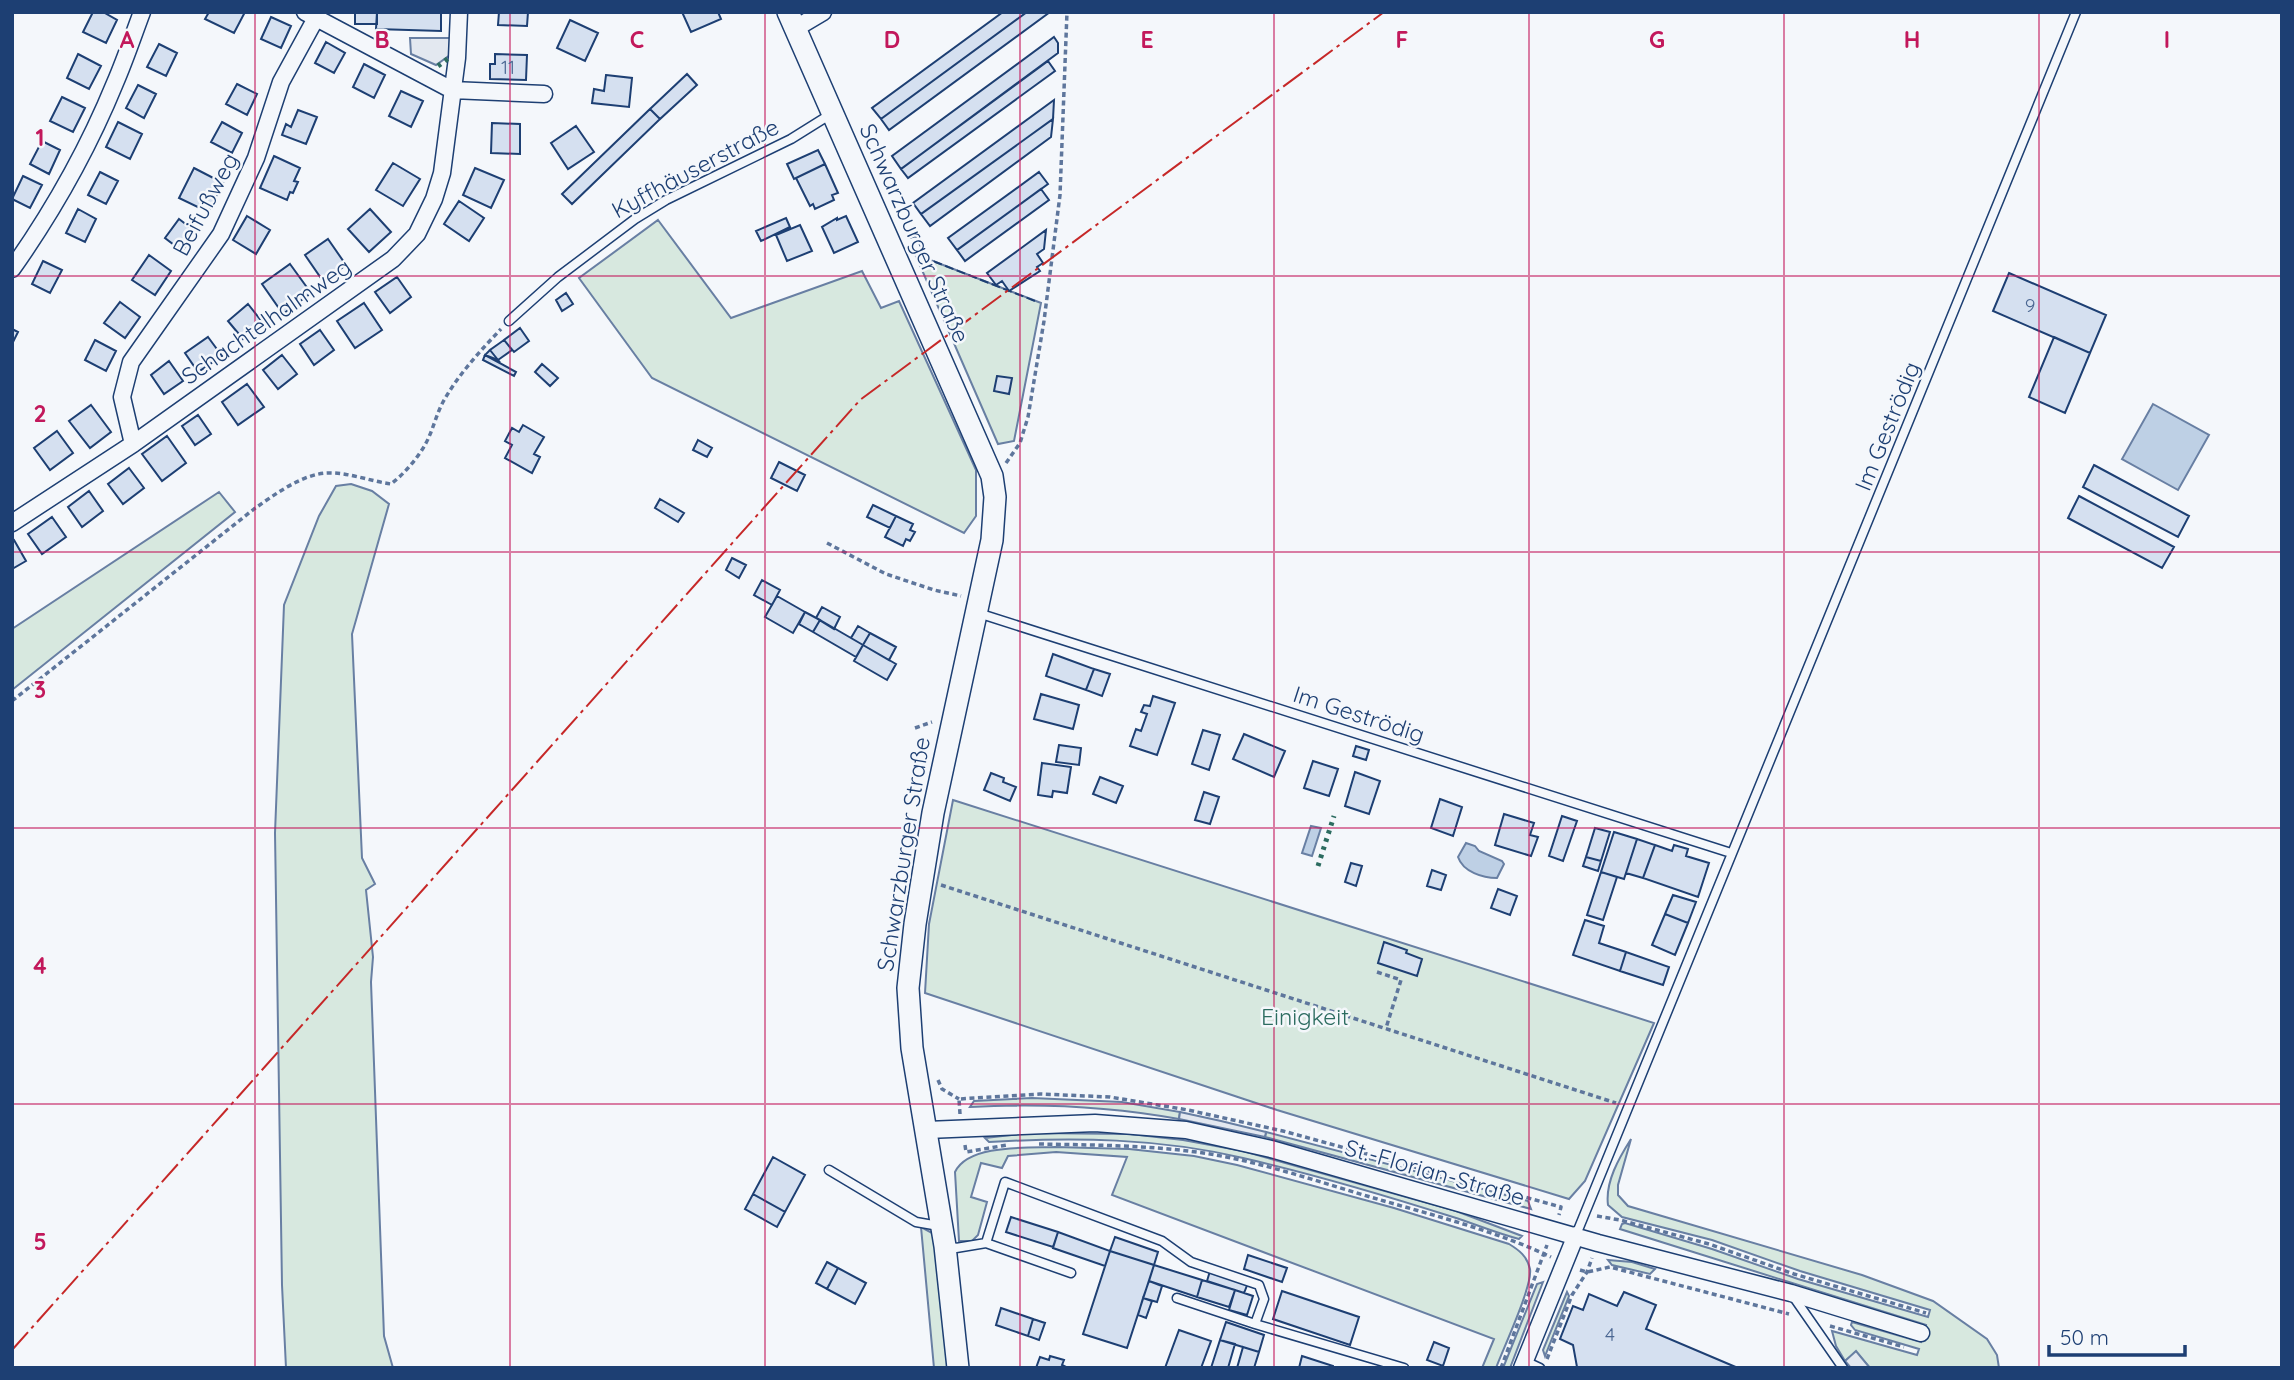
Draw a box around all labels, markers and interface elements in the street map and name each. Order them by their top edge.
text: A [120,25,135,54]
text: B [374,25,390,54]
text: C [630,25,644,54]
text: D [884,25,900,54]
text: E [1140,25,1154,54]
text: F [1396,25,1408,54]
text: G [1649,25,1665,54]
text: H [1904,25,1920,54]
text: I [2164,25,2170,54]
house number: 11 [501,55,515,79]
street label: Kyffhäuserstraße [606,112,784,224]
street label: Schwarzburger Straße [854,119,976,347]
text: 1 [36,123,44,152]
street label: Beifußweg [166,147,244,261]
street label: Schachtelhalmweg [176,252,356,390]
house number: 9 [2025,293,2035,317]
street label: Im Geströdig [1848,357,1926,495]
text: 2 [33,399,47,428]
text: 3 [34,675,46,704]
street label: Im Geströdig [1290,679,1428,749]
street label: Schwarzburger Straße [870,735,936,973]
text: 4 [33,951,47,980]
park label: Einigkeit [1261,1002,1349,1031]
street label: St.-Florian-Straße [1342,1132,1528,1212]
text: 5 [33,1227,47,1256]
scale bar [2049,1314,2186,1358]
house number: 4 [1605,1322,1615,1346]
text: 50 m [2060,1324,2109,1350]

